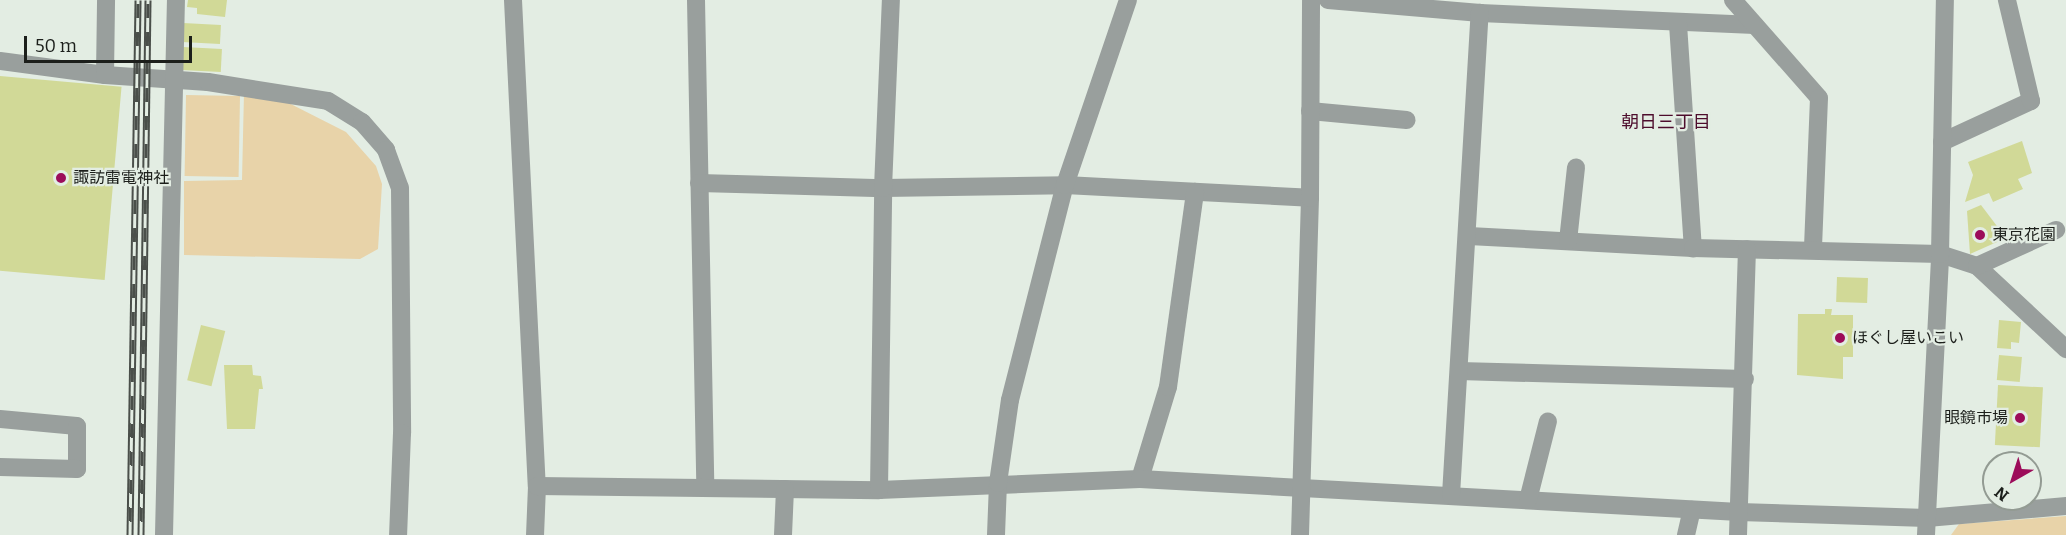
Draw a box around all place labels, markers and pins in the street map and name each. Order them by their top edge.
place label: 諏訪雷電神社 [73,168,169,188]
marker: 諏訪雷電神社 [54,171,68,185]
place label: 東京花園 [1992,225,2056,245]
marker: 東京花園 [1973,228,1987,242]
place label: ほぐし屋いこい [1852,328,1964,348]
marker: ほぐし屋いこい [1833,331,1847,345]
place label: 眼鏡市場 [1944,408,2008,428]
marker: 眼鏡市場 [2013,411,2027,425]

